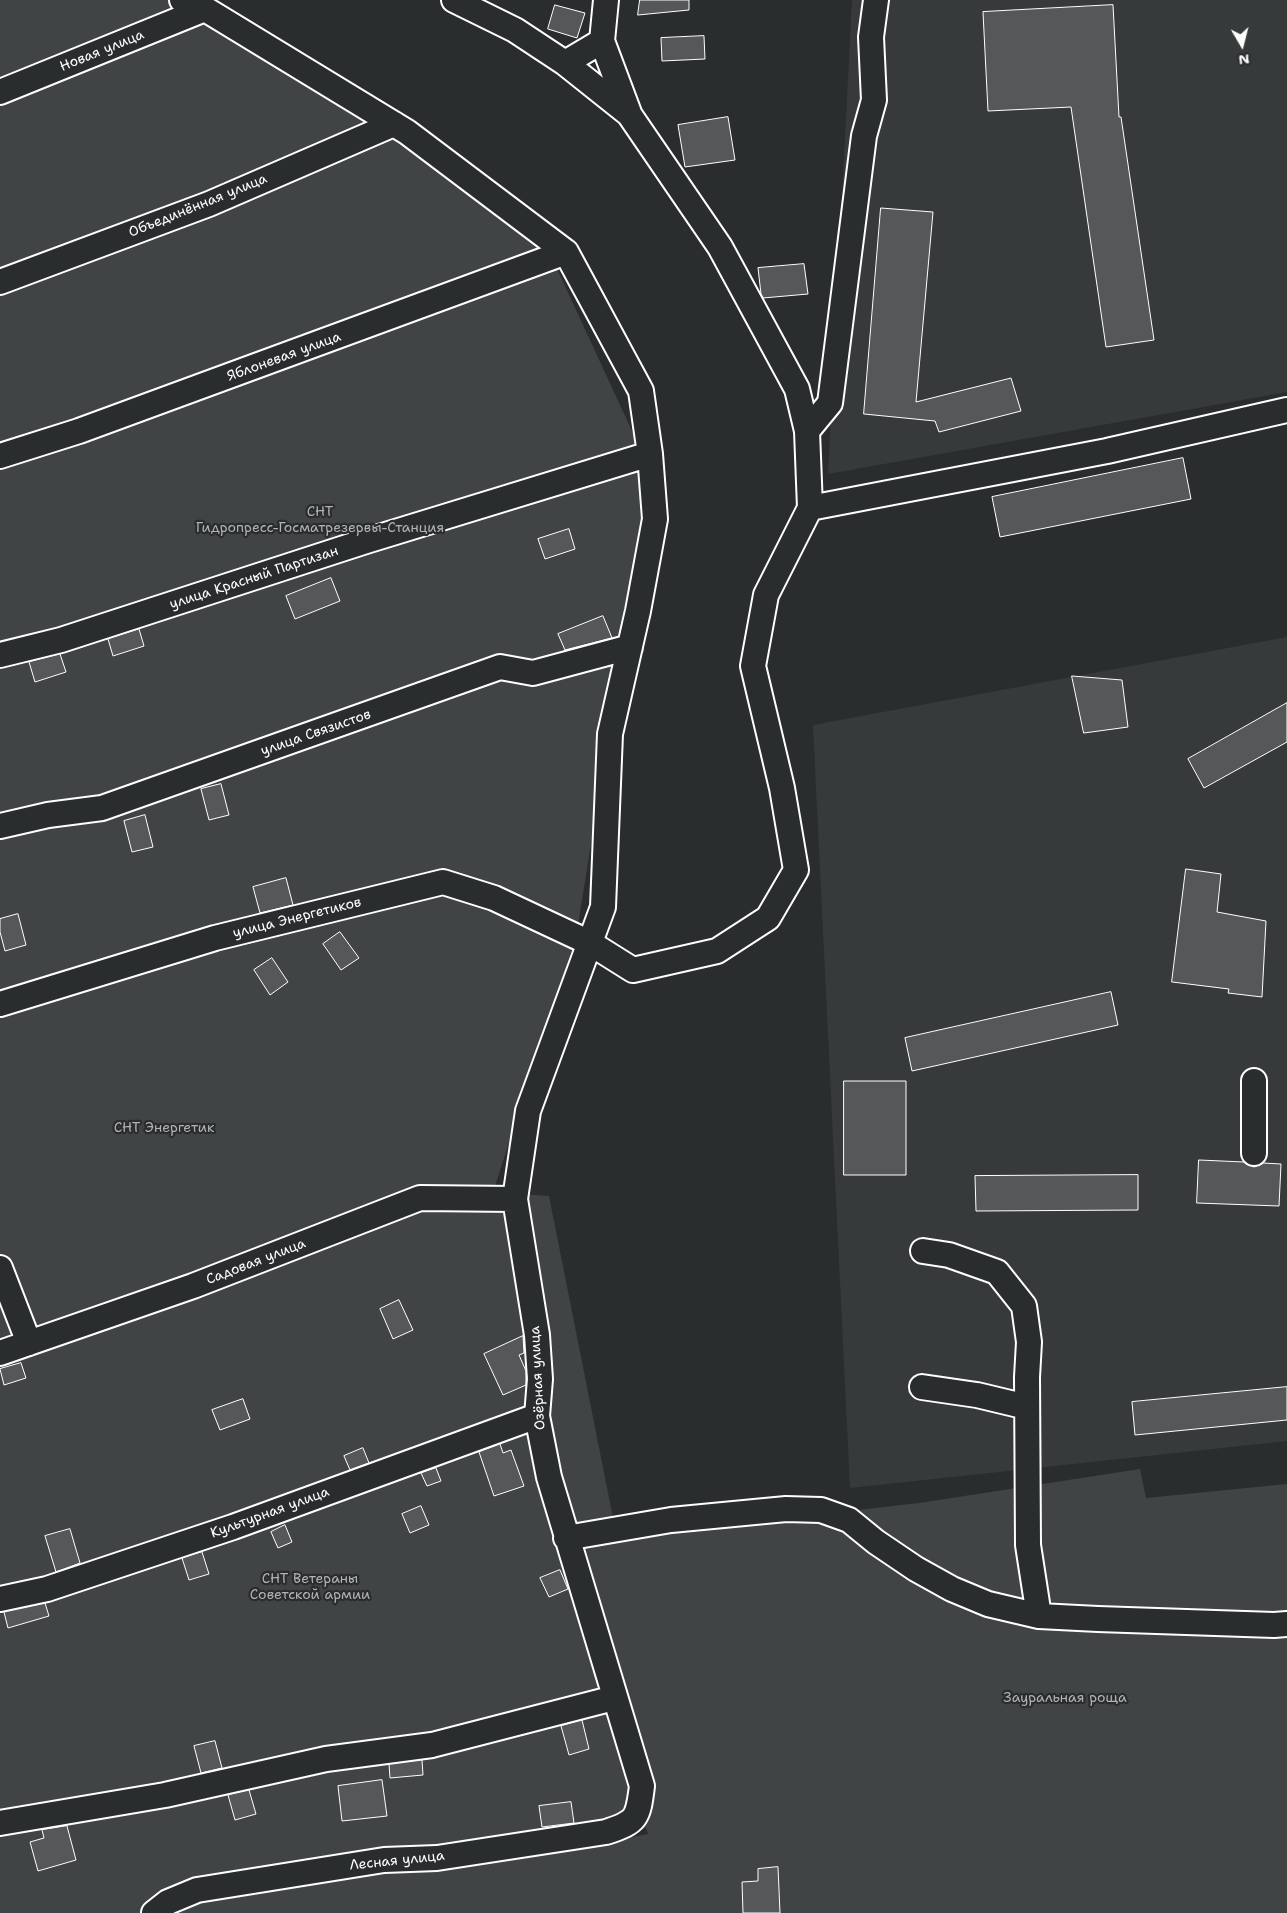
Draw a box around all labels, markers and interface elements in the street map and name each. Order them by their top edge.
north arrow [1217,20,1267,70]
street label: Новая улица [57,26,147,76]
text: N [1237,50,1251,70]
street label: Объединённая улица [126,171,270,241]
street label: Яблоневая улица [225,329,343,385]
park label: СНТ Гидропресс-Госматрезервы-Станция [196,504,444,536]
street label: улица Красный Партизан [168,543,340,613]
street label: улица Связистов [259,706,373,760]
street label: улица Энергетиков [231,894,363,942]
park label: СНТ Энергетик [114,1120,214,1136]
street label: Садовая улица [204,1235,308,1289]
street label: Озёрная улица [527,1326,549,1430]
street label: Культурная улица [208,1484,332,1542]
park label: СНТ Ветераны Советской армии [250,1571,370,1604]
park label: Зауральная роща [1003,1690,1127,1706]
street label: Лесная улица [349,1848,445,1874]

